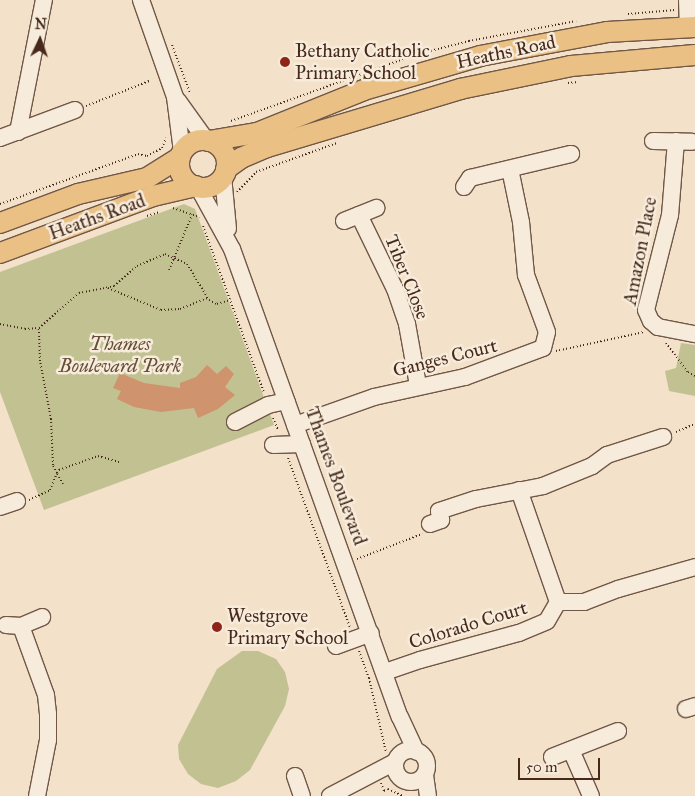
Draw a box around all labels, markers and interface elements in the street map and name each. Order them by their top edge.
north arrow [15,15,65,65]
text: N [34,16,47,33]
street label: Heaths Road [454,30,558,74]
place label: Bethany Catholic Primary School [295,40,430,84]
marker: Bethany Catholic Primary School [279,56,291,68]
street label: Heaths Road [46,189,148,245]
street label: Amazon Place [618,195,662,307]
street label: Tiber Close [380,231,434,323]
park label: Thames Boulevard Park [59,333,181,377]
street label: Ganges Court [391,334,499,382]
street label: Thames Boulevard [300,404,372,548]
street label: Colorado Court [406,596,530,654]
place label: Westgrove Primary School [227,605,348,649]
marker: Westgrove Primary School [211,621,223,633]
scale bar [520,748,602,780]
text: 50 m [526,758,558,776]

